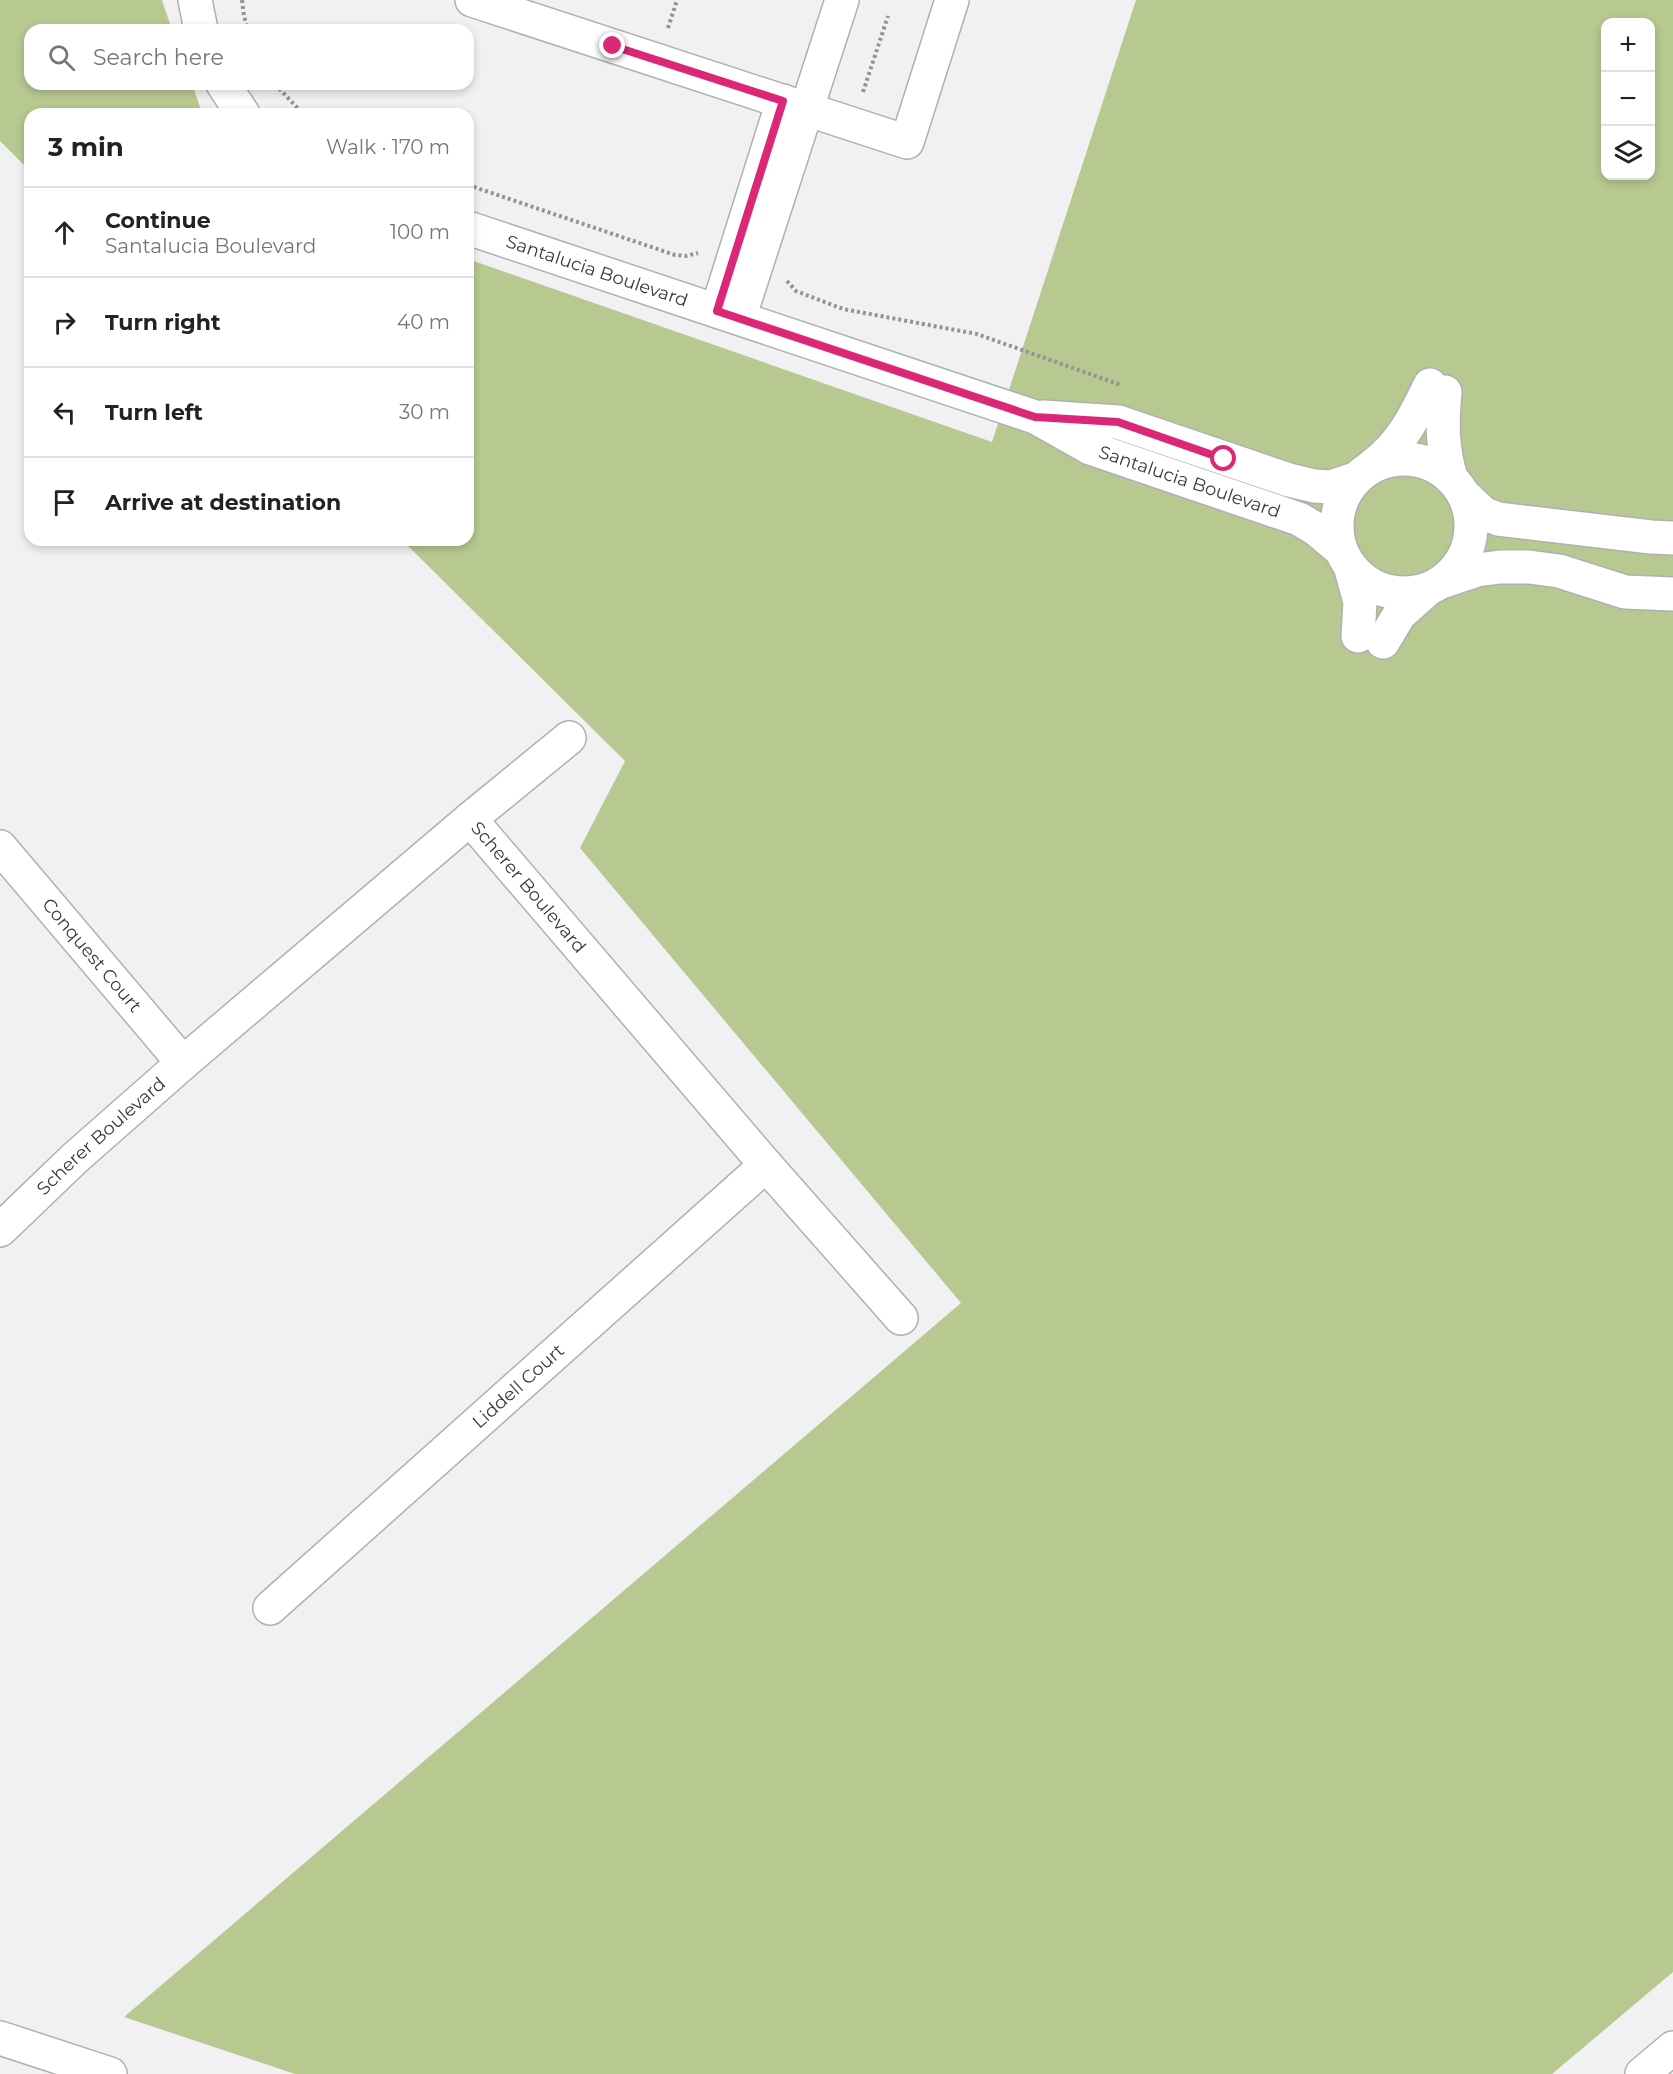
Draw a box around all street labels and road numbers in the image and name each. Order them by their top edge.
street label: Santalucia Boulevard [503,230,691,312]
street label: Santalucia Boulevard [1096,441,1283,523]
street label: Scherer Boulevard [466,817,591,958]
street label: Conquest Court [37,894,146,1017]
street label: Scherer Boulevard [32,1073,170,1200]
street label: Liddell Court [468,1339,569,1433]

